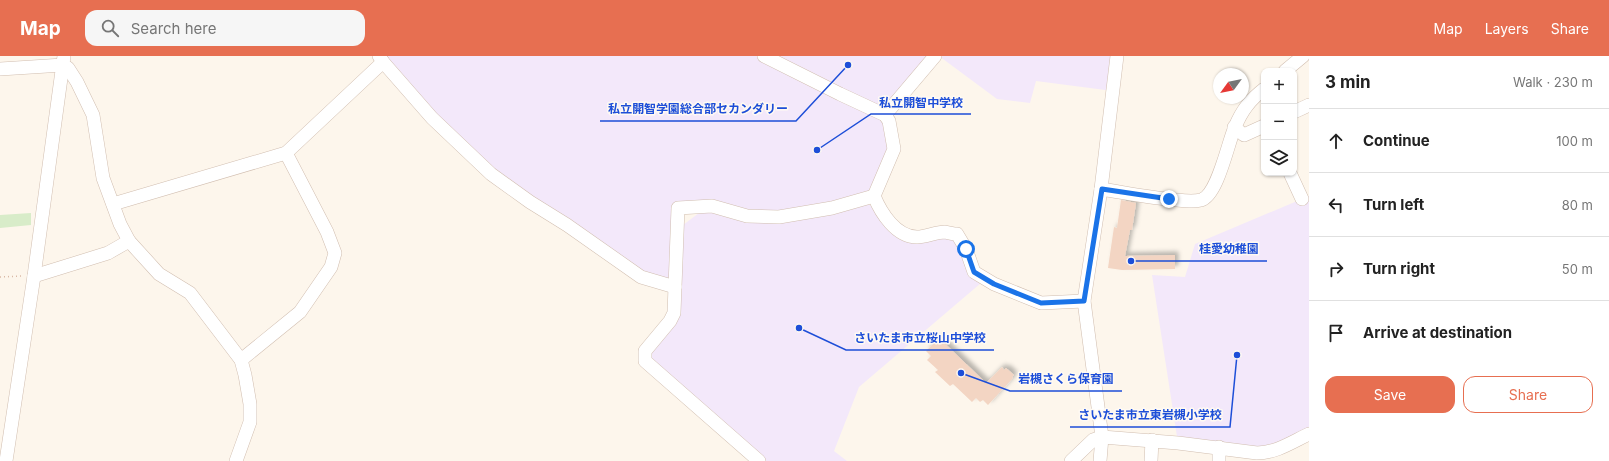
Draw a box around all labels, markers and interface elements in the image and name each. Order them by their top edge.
search box [85,10,365,46]
text: Map [20,17,61,40]
icon: search [99,17,121,39]
text: Search here [131,19,216,38]
text: Map [1434,20,1463,37]
text: Layers [1485,20,1529,37]
text: Share [1551,20,1589,37]
north arrow [1213,68,1249,104]
map controls [1261,68,1297,176]
button: + [1261,68,1297,104]
text: 3 min [1325,72,1371,92]
text: Walk · 230 m [1513,74,1593,90]
callout: 私立開智中学校 [871,90,971,114]
text: 私立開智中学校 [879,95,963,110]
callout: 私立開智学園総合部セカンダリー [600,97,796,121]
text: 私立開智学園総合部セカンダリー [608,101,788,116]
button: − [1261,104,1297,140]
icon: ahead [1325,130,1347,152]
text: Continue [1363,131,1430,150]
text: 100 m [1556,133,1593,149]
button: layers [1261,140,1297,176]
route end [1160,190,1178,208]
icon: left [1325,194,1347,216]
text: Turn left [1363,195,1424,214]
text: 80 m [1562,197,1593,213]
callout: 桂愛幼稚園 [1191,237,1267,261]
route start [957,240,975,258]
text: 桂愛幼稚園 [1199,241,1259,256]
icon: right [1325,258,1347,280]
text: Turn right [1363,259,1435,278]
text: 50 m [1562,261,1593,277]
icon: arrive [1325,322,1347,344]
text: Arrive at destination [1363,323,1512,342]
callout: さいたま市立桜山中学校 [846,326,994,350]
text: さいたま市立桜山中学校 [854,330,986,345]
callout: 岩槻さくら保育園 [1010,367,1122,391]
text: 岩槻さくら保育園 [1018,371,1114,386]
button: Save [1325,376,1455,413]
button: Share [1463,376,1593,413]
callout: さいたま市立東岩槻小学校 [1070,403,1230,427]
text: さいたま市立東岩槻小学校 [1078,407,1222,422]

